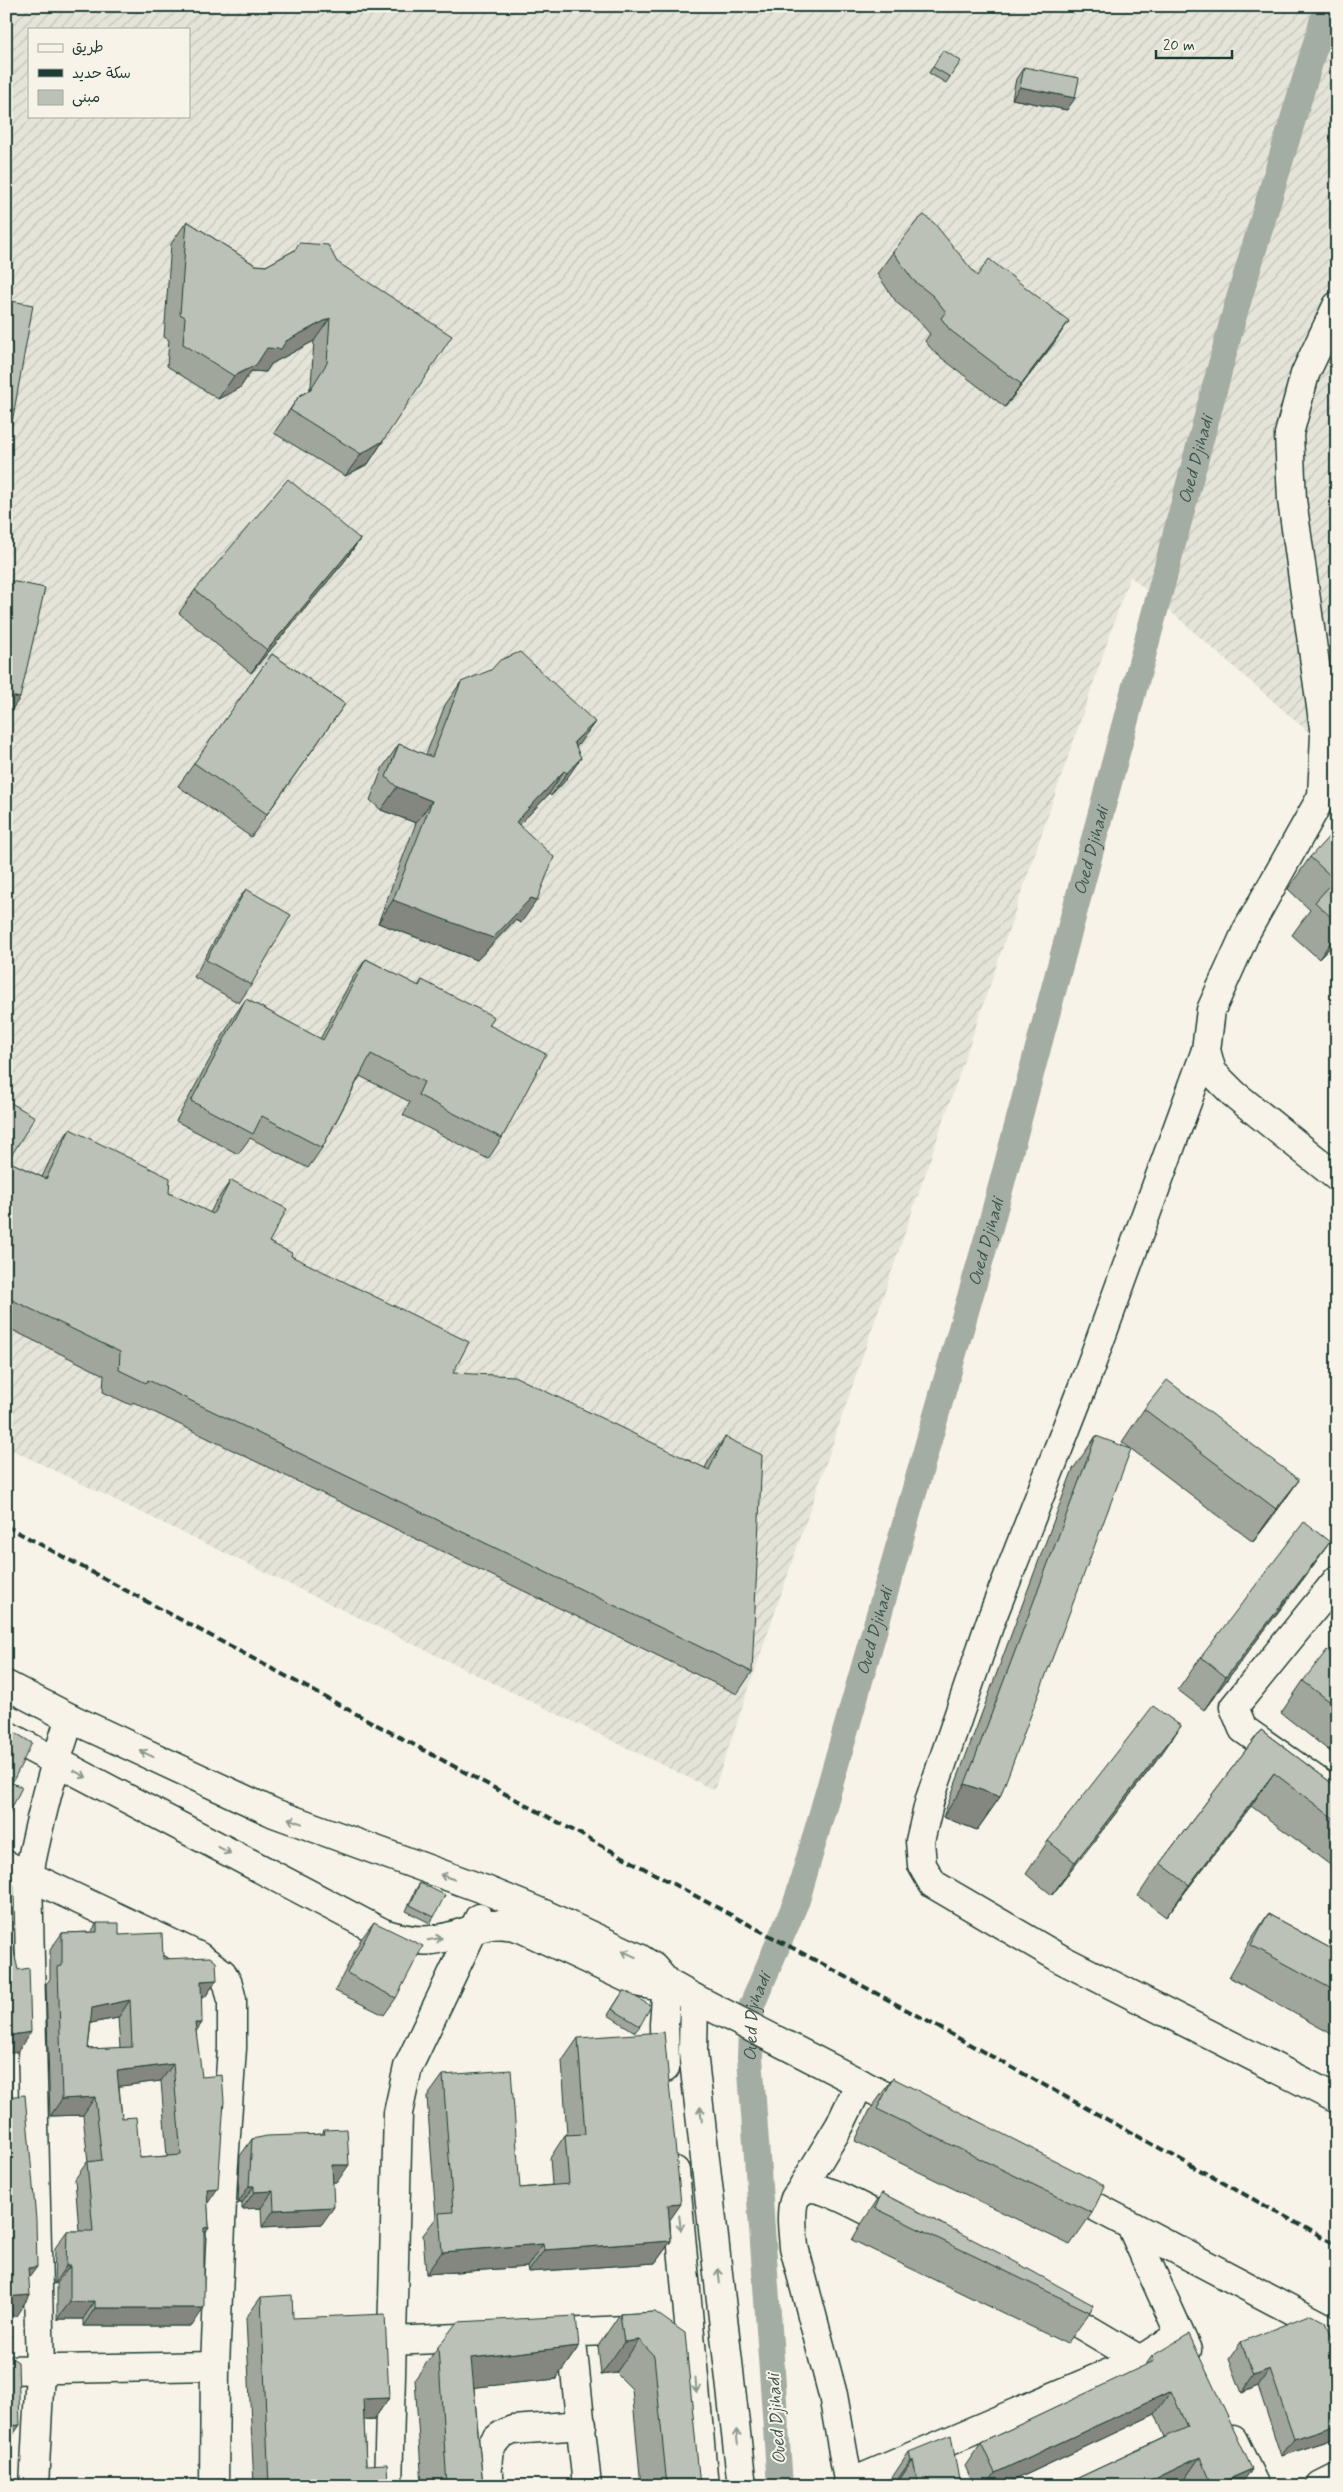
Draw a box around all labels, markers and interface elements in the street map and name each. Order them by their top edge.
legend [28,28,190,118]
scale bar [1156,28,1232,60]
text: 20 m [1163,36,1195,56]
text: طريق [72,38,104,58]
text: سكة حديد [72,64,131,84]
text: مبنى [72,88,100,108]
water label: Oued Djihadi [1173,410,1221,507]
water label: Oued Djihadi [1068,801,1116,898]
water label: Oued Djihadi [963,1193,1011,1289]
water label: Oued Djihadi [851,1582,900,1678]
one-way arrow [140,1748,155,1758]
one-way arrow [72,1770,87,1779]
one-way arrow [288,1815,303,1825]
one-way arrow [216,1846,231,1855]
one-way arrow [440,1872,456,1881]
one-way arrow [426,1934,442,1944]
one-way arrow [622,1948,637,1958]
water label: Oued Djihadi [739,1967,779,2062]
one-way arrow [696,2107,706,2123]
one-way arrow [675,2215,685,2231]
one-way arrow [714,2268,724,2284]
water label: Oued Djihadi [762,2370,792,2465]
one-way arrow [691,2376,700,2392]
one-way arrow [732,2430,741,2446]

